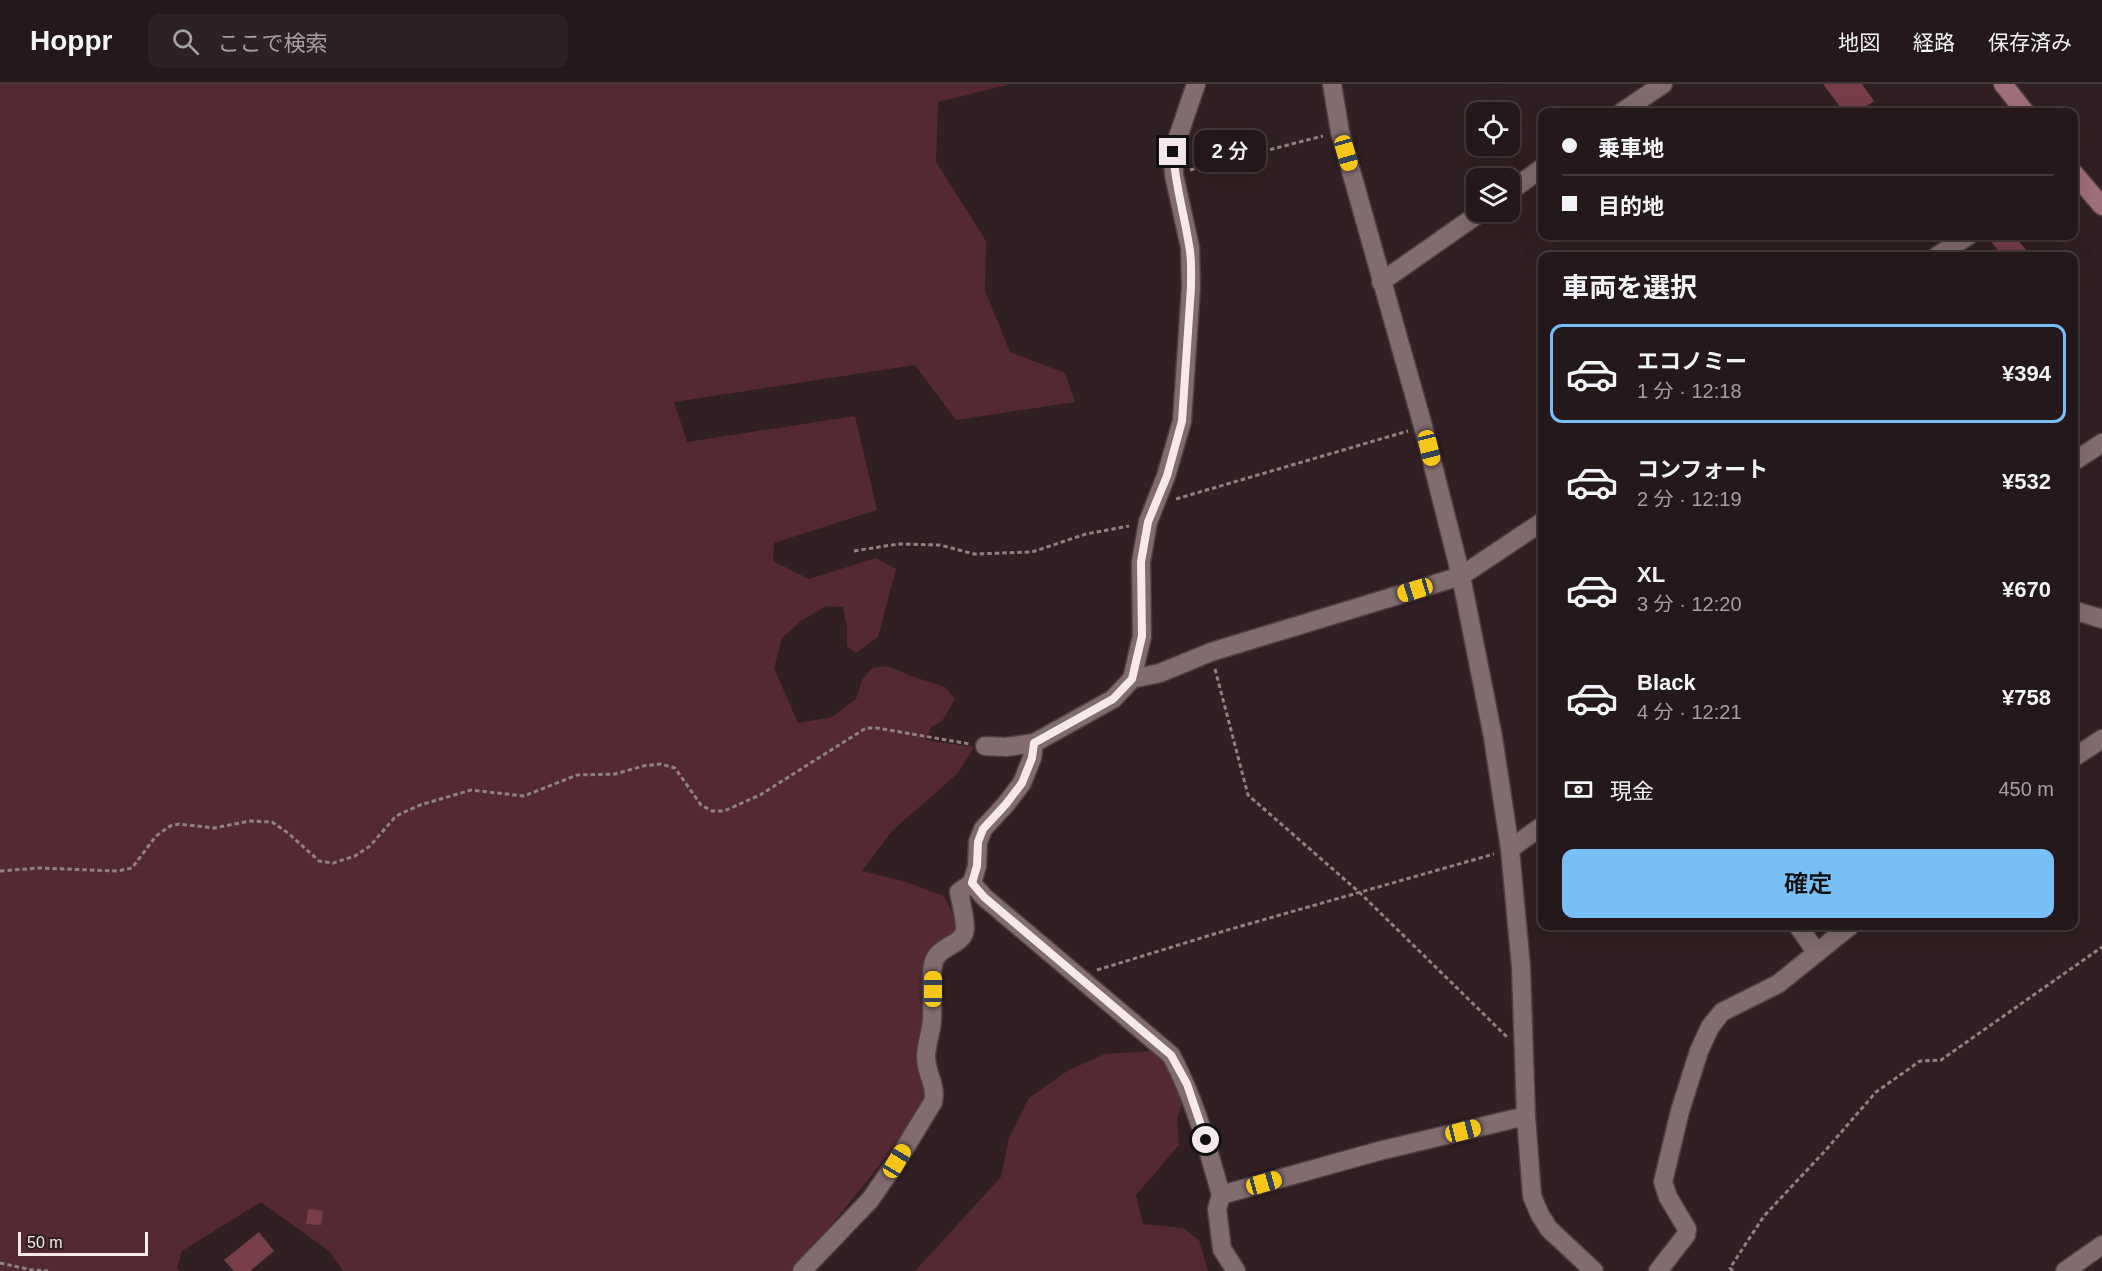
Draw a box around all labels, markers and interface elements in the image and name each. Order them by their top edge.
search box [148,14,568,68]
text: Hoppr [30,25,112,56]
icon: search [169,25,202,58]
text: ここで検索 [217,31,327,56]
text: 地図 [1838,31,1880,54]
text: 経路 [1913,31,1955,54]
text: 保存済み [1988,31,2072,54]
map controls [1466,102,1520,222]
button: locate [1466,102,1520,156]
callout: 2 分 [1194,131,1266,173]
car [1332,133,1360,173]
text: 乗車地 [1598,136,1664,161]
route end [1159,138,1186,165]
text: 2 分 [1212,140,1248,162]
button: layers [1466,168,1520,222]
text: 目的地 [1598,194,1664,219]
text: 車両を選択 [1562,273,1697,303]
icon: car [1565,347,1619,401]
text: エコノミー [1637,349,1747,374]
text: ¥394 [2002,361,2051,386]
text: 1 分 · 12:18 [1637,380,1742,402]
car [1416,428,1442,468]
icon: car [1565,455,1619,509]
text: コンフォート [1637,457,1768,482]
text: ¥532 [2002,469,2051,494]
text: 2 分 · 12:19 [1637,488,1742,510]
text: XL [1637,562,1665,587]
icon: car [1565,563,1619,617]
car [1395,576,1435,604]
text: ¥670 [2002,577,2051,602]
text: 3 分 · 12:20 [1637,593,1742,615]
text: Black [1637,670,1696,695]
icon: car [1565,671,1619,725]
text: ¥758 [2002,685,2051,710]
text: 4 分 · 12:21 [1637,701,1742,723]
icon: cash [1562,773,1595,806]
text: 450 m [1998,778,2054,800]
text: 現金 [1610,779,1654,804]
button: 確定 [1562,849,2054,918]
car [924,971,942,1007]
car [1443,1118,1483,1144]
route start [1192,1126,1219,1153]
car [880,1141,914,1181]
car [1244,1169,1284,1197]
scale bar [18,1229,148,1256]
text: 50 m [27,1234,63,1251]

